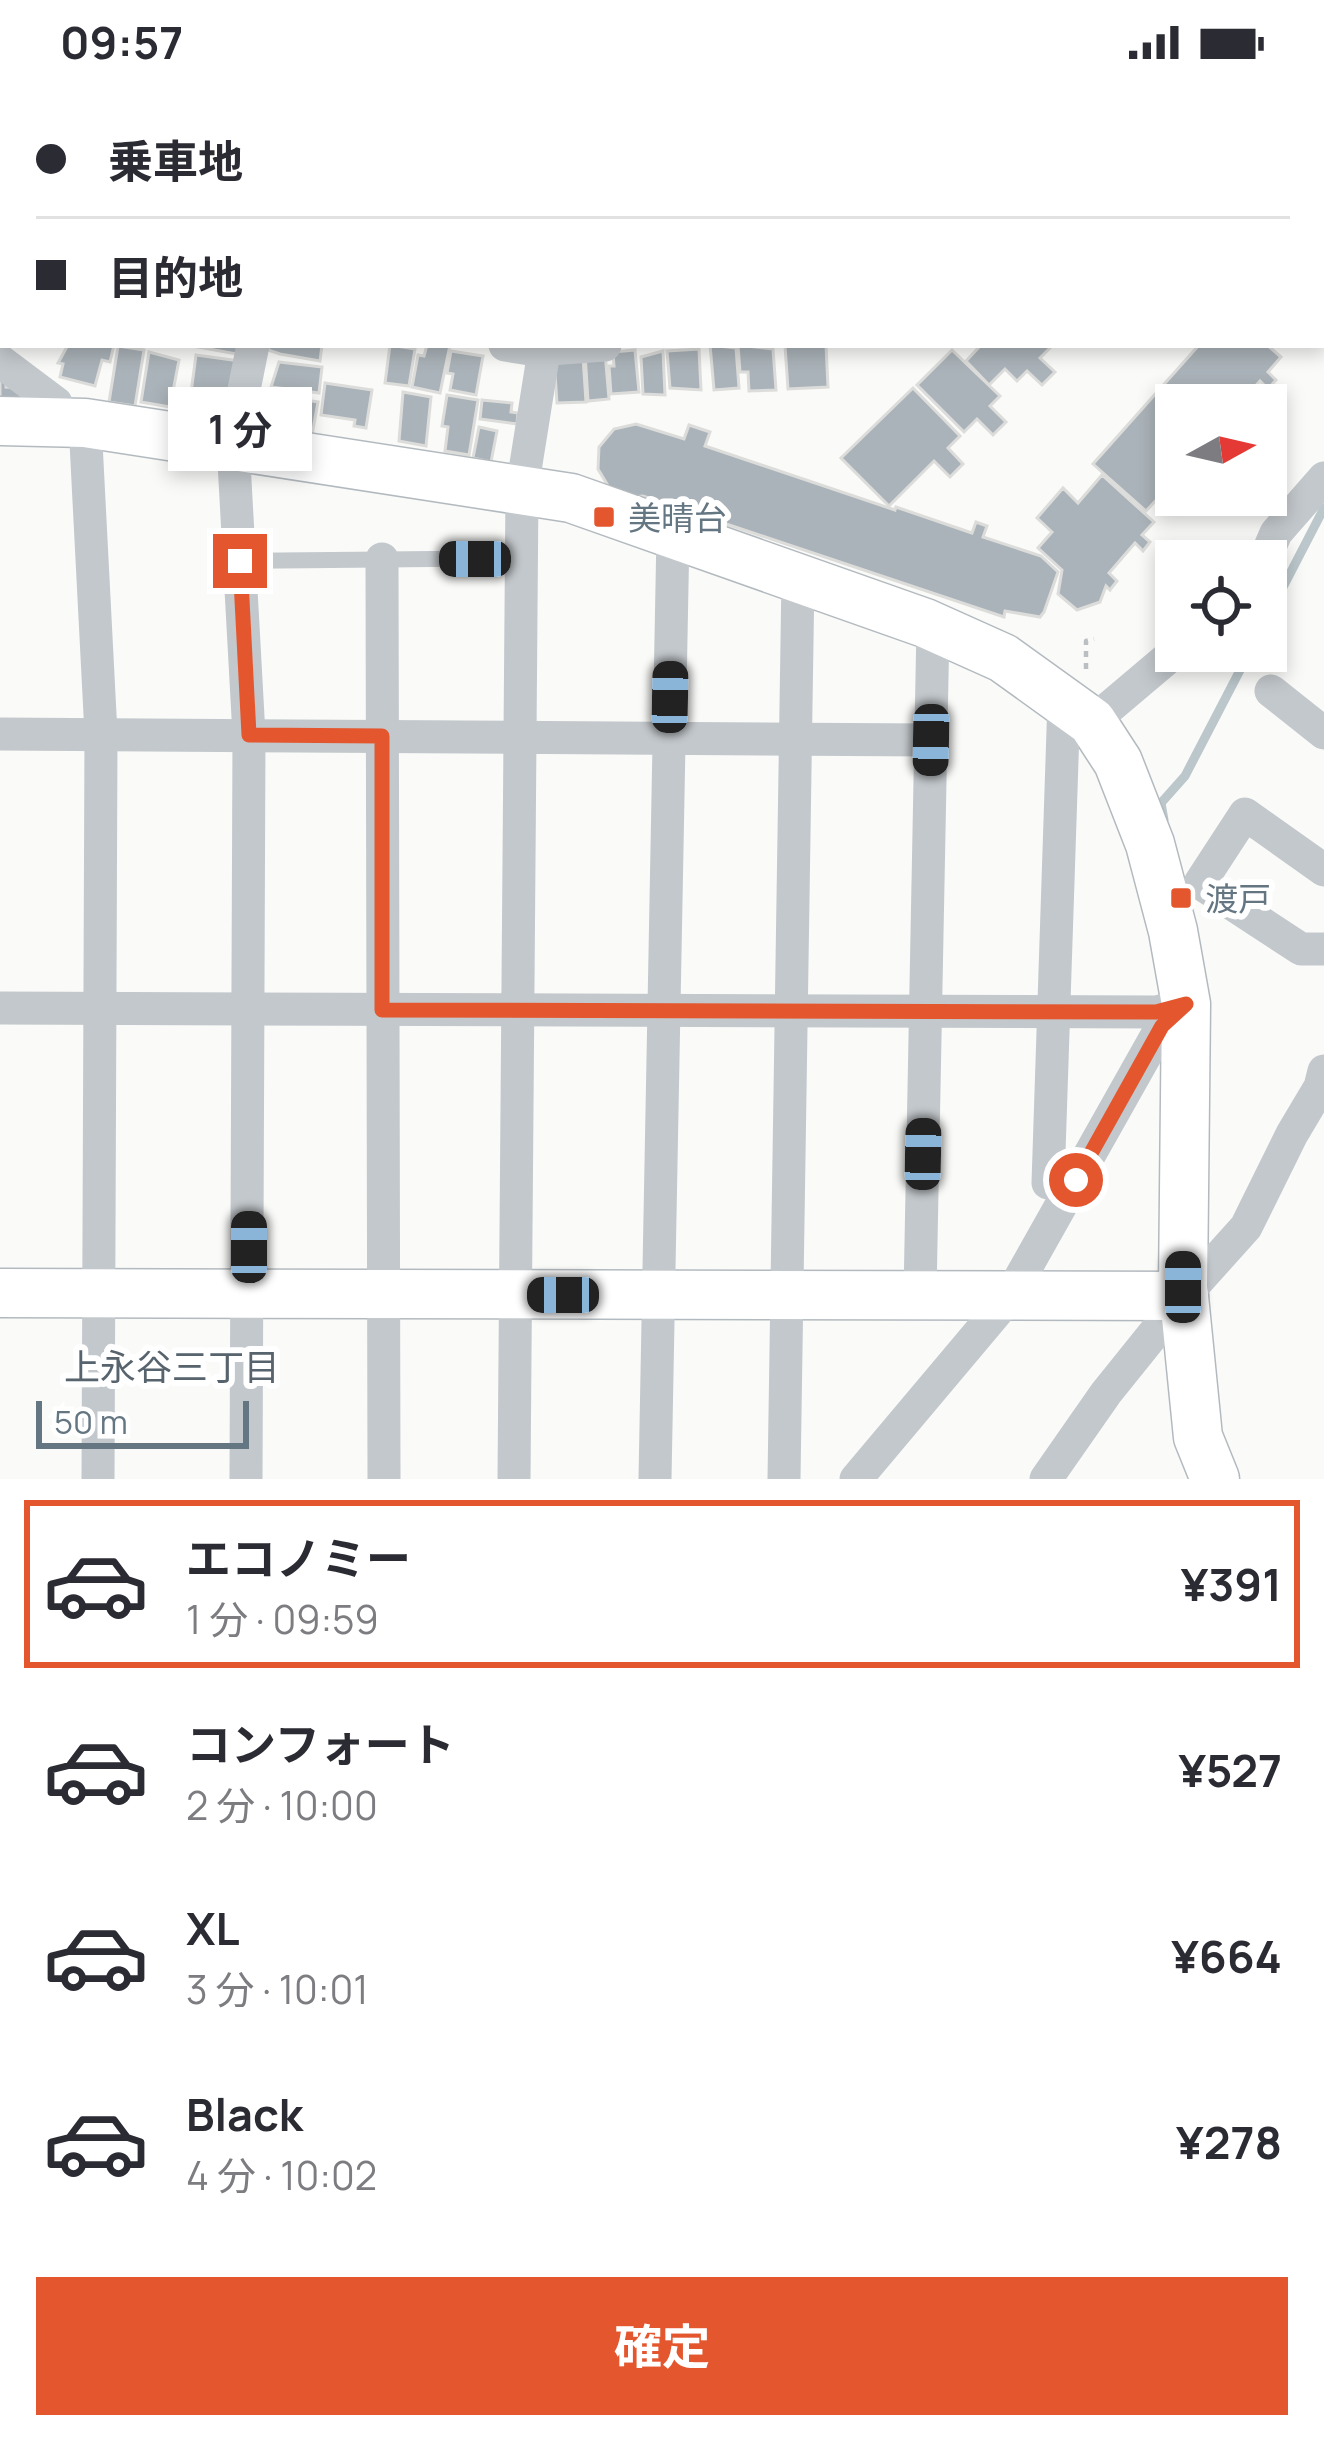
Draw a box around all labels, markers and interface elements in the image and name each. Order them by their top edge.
text: 09:57 [60,11,183,73]
text: 乗車地 [108,130,243,192]
text: 目的地 [108,246,243,308]
north arrow [1155,384,1287,516]
map controls [1155,384,1287,672]
callout: 1 分 [168,387,312,471]
text: 1 分 [208,402,272,456]
place label: 美晴台 [628,495,727,540]
marker: 美晴台 [591,504,617,530]
route end [213,534,267,588]
button: locate [1155,540,1287,672]
car [439,541,511,577]
car [651,661,689,733]
car [912,704,950,776]
place label: 渡戸 [1205,876,1271,921]
marker: 渡戸 [1168,885,1194,911]
car [904,1118,942,1190]
route start [1049,1153,1103,1207]
car [231,1211,267,1283]
car [1165,1251,1201,1323]
car [527,1277,599,1313]
district label: 上永谷三丁目 [64,1342,280,1391]
scale bar [36,1395,249,1448]
text: 50 m [54,1399,128,1444]
text: エコノミー [186,1527,411,1589]
icon: car [42,1530,150,1638]
text: ¥391 [1181,1553,1282,1615]
text: 1 分 · 09:59 [186,1592,379,1646]
text: コンフォート [186,1713,455,1775]
icon: car [42,1716,150,1824]
text: ¥527 [1178,1739,1282,1801]
text: 2 分 · 10:00 [186,1778,378,1832]
text: XL [186,1897,240,1959]
icon: car [42,1902,150,2010]
text: ¥664 [1171,1925,1282,1987]
text: 3 分 · 10:01 [186,1962,368,2016]
text: Black [186,2083,303,2145]
icon: car [42,2088,150,2196]
text: ¥278 [1176,2111,1282,2173]
text: 4 分 · 10:02 [186,2148,377,2202]
button: 確定 [36,2277,1288,2415]

